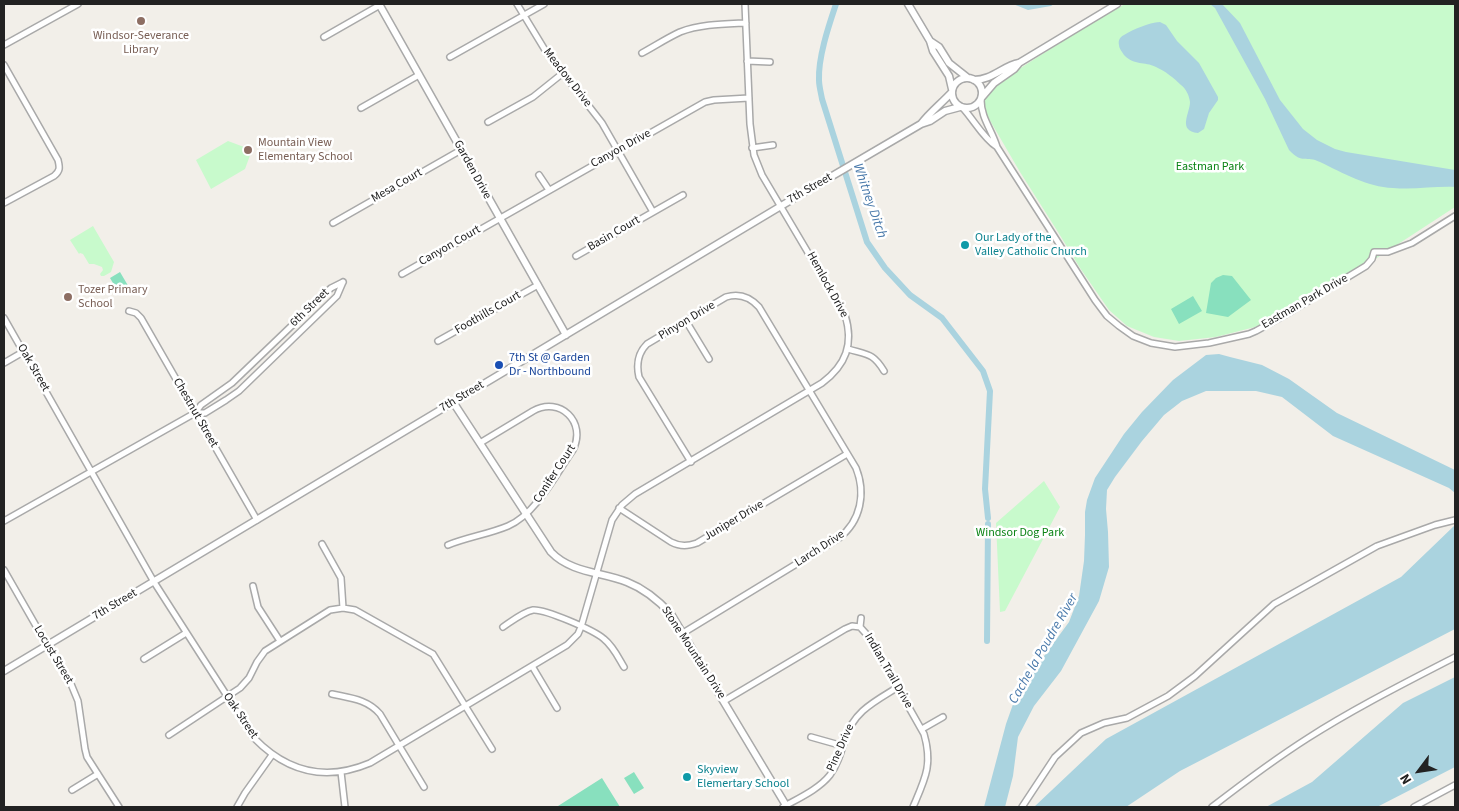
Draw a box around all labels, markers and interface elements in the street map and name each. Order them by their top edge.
marker: Windsor-Severance Library [135,15,147,27]
place label: Windsor-Severance Library [93,29,189,57]
street label: Meadow Drive [540,46,594,110]
street label: Canyon Drive [588,127,654,171]
place label: Mountain View Elementary School [258,136,353,164]
street label: Garden Drive [450,138,494,202]
marker: Mountain View Elementary School [242,144,254,156]
park label: Eastman Park [1176,160,1244,174]
water label: Whitney Ditch [848,161,890,241]
street label: Mesa Court [369,166,425,206]
street label: 7th Street [785,171,835,207]
street label: Basin Court [585,213,643,255]
street label: Canyon Court [417,223,483,269]
place label: Our Lady of the Valley Catholic Church [975,231,1087,259]
marker: Our Lady of the Valley Catholic Church [959,239,971,251]
street label: Hemlock Drive [803,250,851,320]
street label: Eastman Park Drive [1259,272,1351,332]
place label: Tozer Primary School [78,283,148,311]
street label: 6th Street [287,286,333,330]
street label: Foothills Court [452,288,524,338]
marker: Tozer Primary School [62,291,74,303]
street label: Pinyon Drive [656,299,718,343]
street label: Oak Street [14,342,52,394]
place label: 7th St @ Garden Dr - Northbound [509,351,591,379]
marker: 7th St @ Garden Dr - Northbound [493,359,505,371]
street label: Chestnut Street [169,376,221,450]
street label: 7th Street [437,378,487,416]
street label: Conifer Court [531,442,579,506]
street label: Juniper Drive [702,498,766,544]
park label: Windsor Dog Park [976,526,1064,540]
street label: Larch Drive [792,528,848,570]
street label: 7th Street [90,586,140,624]
water label: Cache la Poudre River [1006,591,1082,707]
street label: Stone Mountain Drive [658,604,728,702]
street label: Locust Street [30,623,76,687]
street label: Indian Trail Drive [861,631,915,711]
street label: Oak Street [219,690,261,742]
street label: Pine Drive [824,722,858,774]
north arrow [1394,746,1444,796]
place label: Skyview Elemertary School [697,763,789,791]
text: N [1395,770,1417,788]
marker: Skyview Elemertary School [681,771,693,783]

